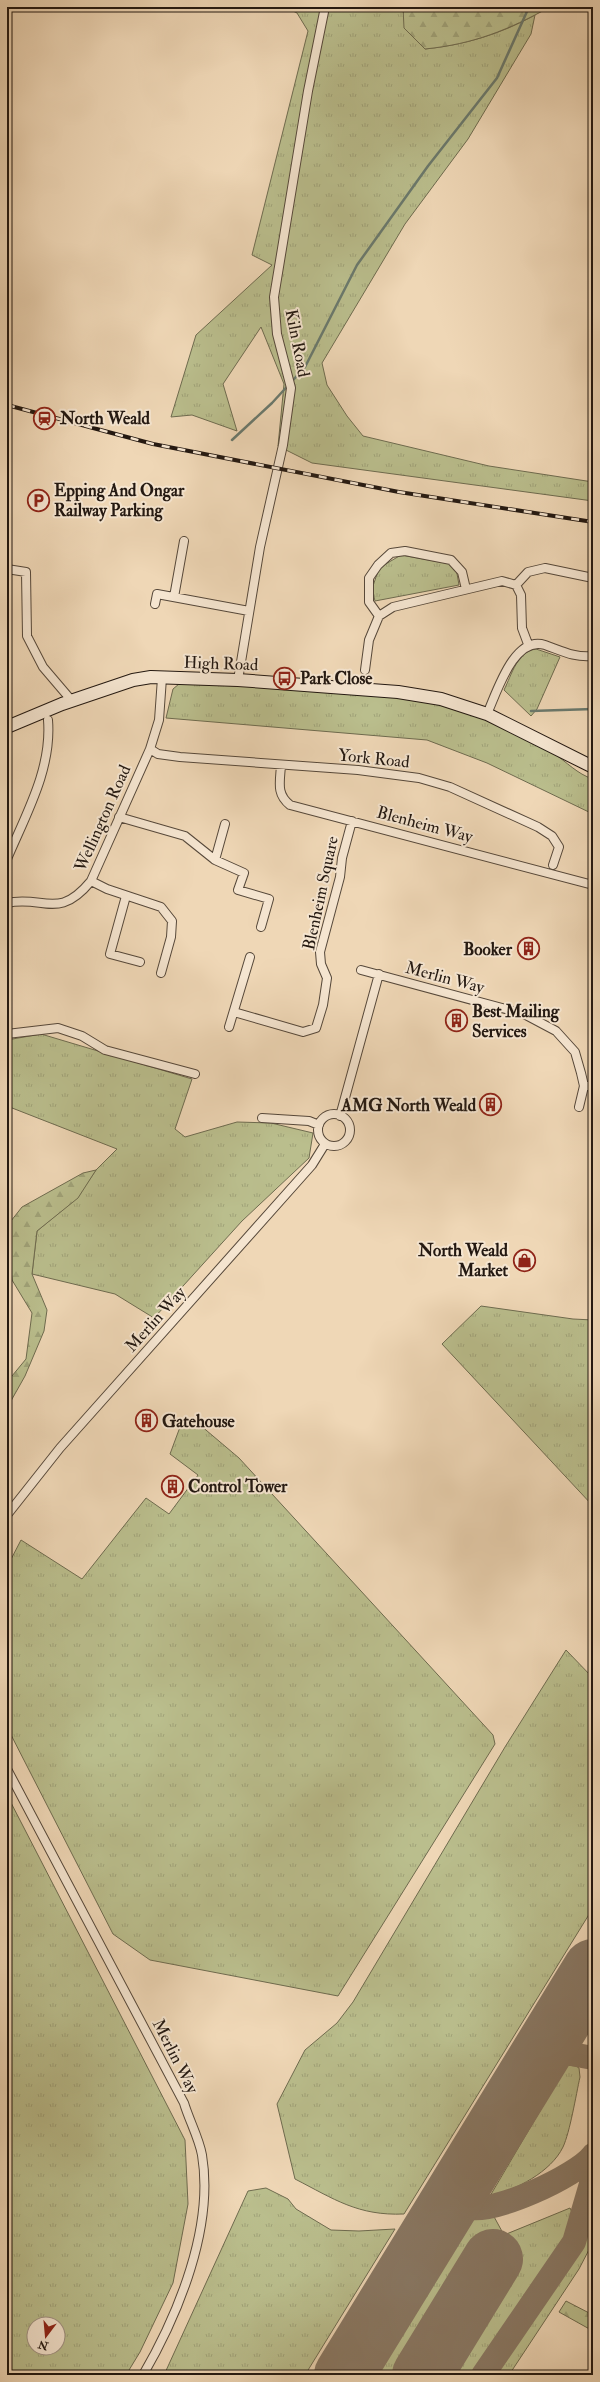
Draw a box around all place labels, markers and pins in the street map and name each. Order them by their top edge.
station icon: North Weald [32,405,58,431]
place label: North Weald [59,408,150,429]
place label: Epping And Ongar Railway Parking [54,480,185,522]
parking icon: Epping And Ongar Railway Parking [25,487,51,513]
bus stop icon: Park Close [271,665,297,691]
place label: Park Close [300,668,373,689]
building icon: Booker [515,936,541,962]
place label: Booker [463,939,513,960]
place label: Best Mailing Services [472,1001,560,1042]
building icon: Best Mailing Services [443,1008,469,1034]
building icon: AMG North Weald [478,1092,504,1118]
place label: AMG North Weald [340,1095,477,1116]
place label: North Weald Market [417,1240,509,1281]
shop icon: North Weald Market [511,1247,537,1273]
building icon: Gatehouse [133,1408,159,1434]
place label: Gatehouse [162,1411,236,1432]
building icon: Control Tower [159,1473,185,1499]
place label: Control Tower [188,1476,288,1497]

